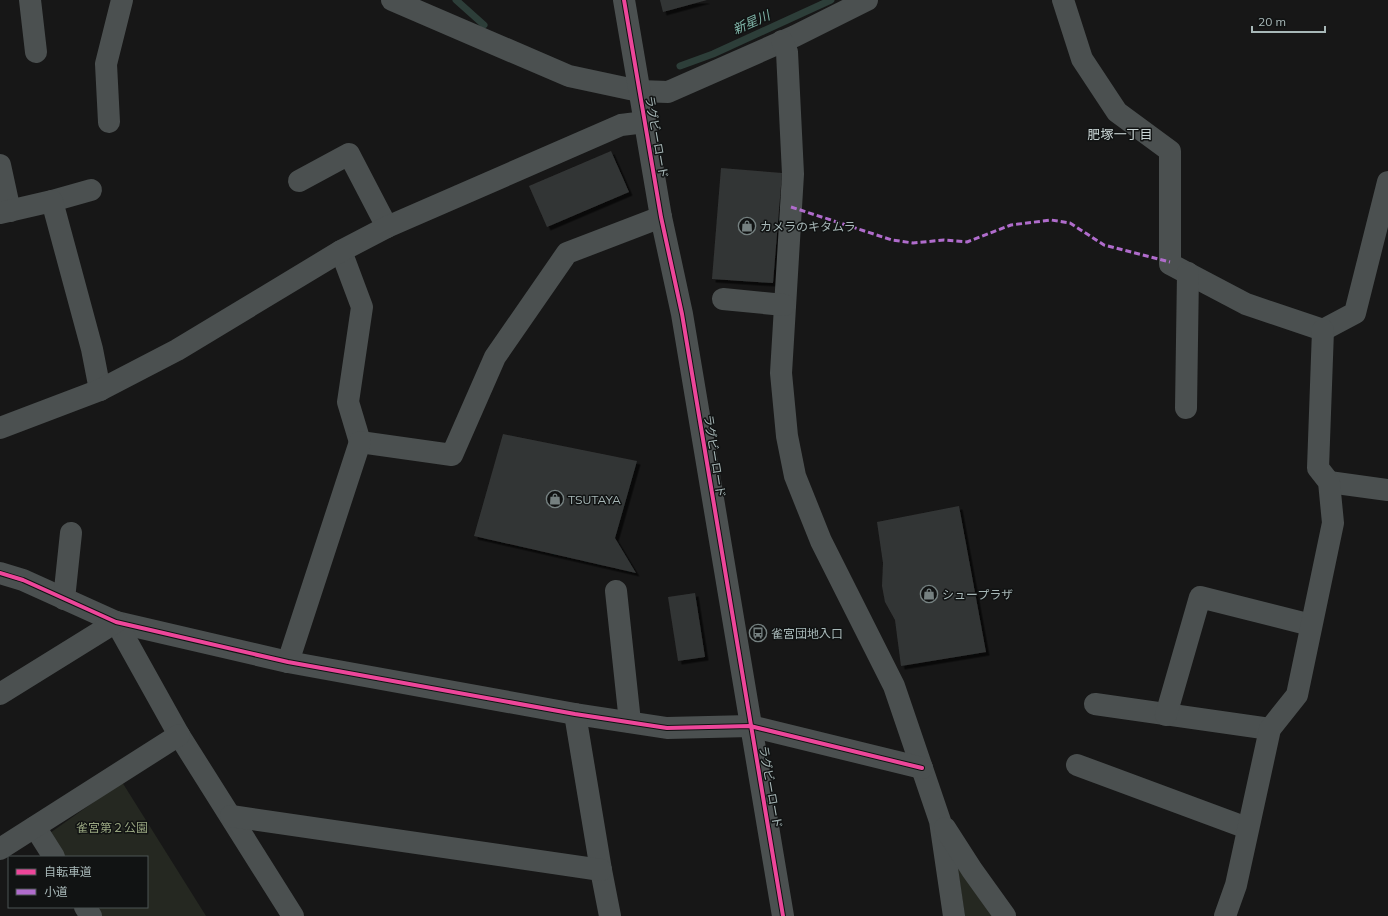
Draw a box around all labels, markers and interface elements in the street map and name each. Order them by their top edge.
water label: 新星川 [730,6,774,37]
scale bar [1252,8,1325,34]
text: 20 m [1258,14,1286,29]
street label: ラグビーロード [642,94,672,180]
district label: 肥塚一丁目 [1087,126,1153,142]
shop icon: カメラのキタムラ [737,216,757,236]
place label: カメラのキタムラ [760,219,855,234]
street label: ラグビーロード [701,413,729,499]
shop icon: TSUTAYA [545,489,565,509]
place label: TSUTAYA [568,492,621,507]
shop icon: シュープラザ [919,584,939,604]
place label: シュープラザ [942,587,1013,602]
bus stop icon: 雀宮団地入口 [748,623,768,643]
place label: 雀宮団地入口 [771,626,843,641]
street label: ラグビーロード [756,744,786,830]
park label: 雀宮第２公園 [76,820,148,835]
legend [8,856,148,908]
text: 自転車道 [44,864,92,879]
text: 小道 [44,884,68,899]

